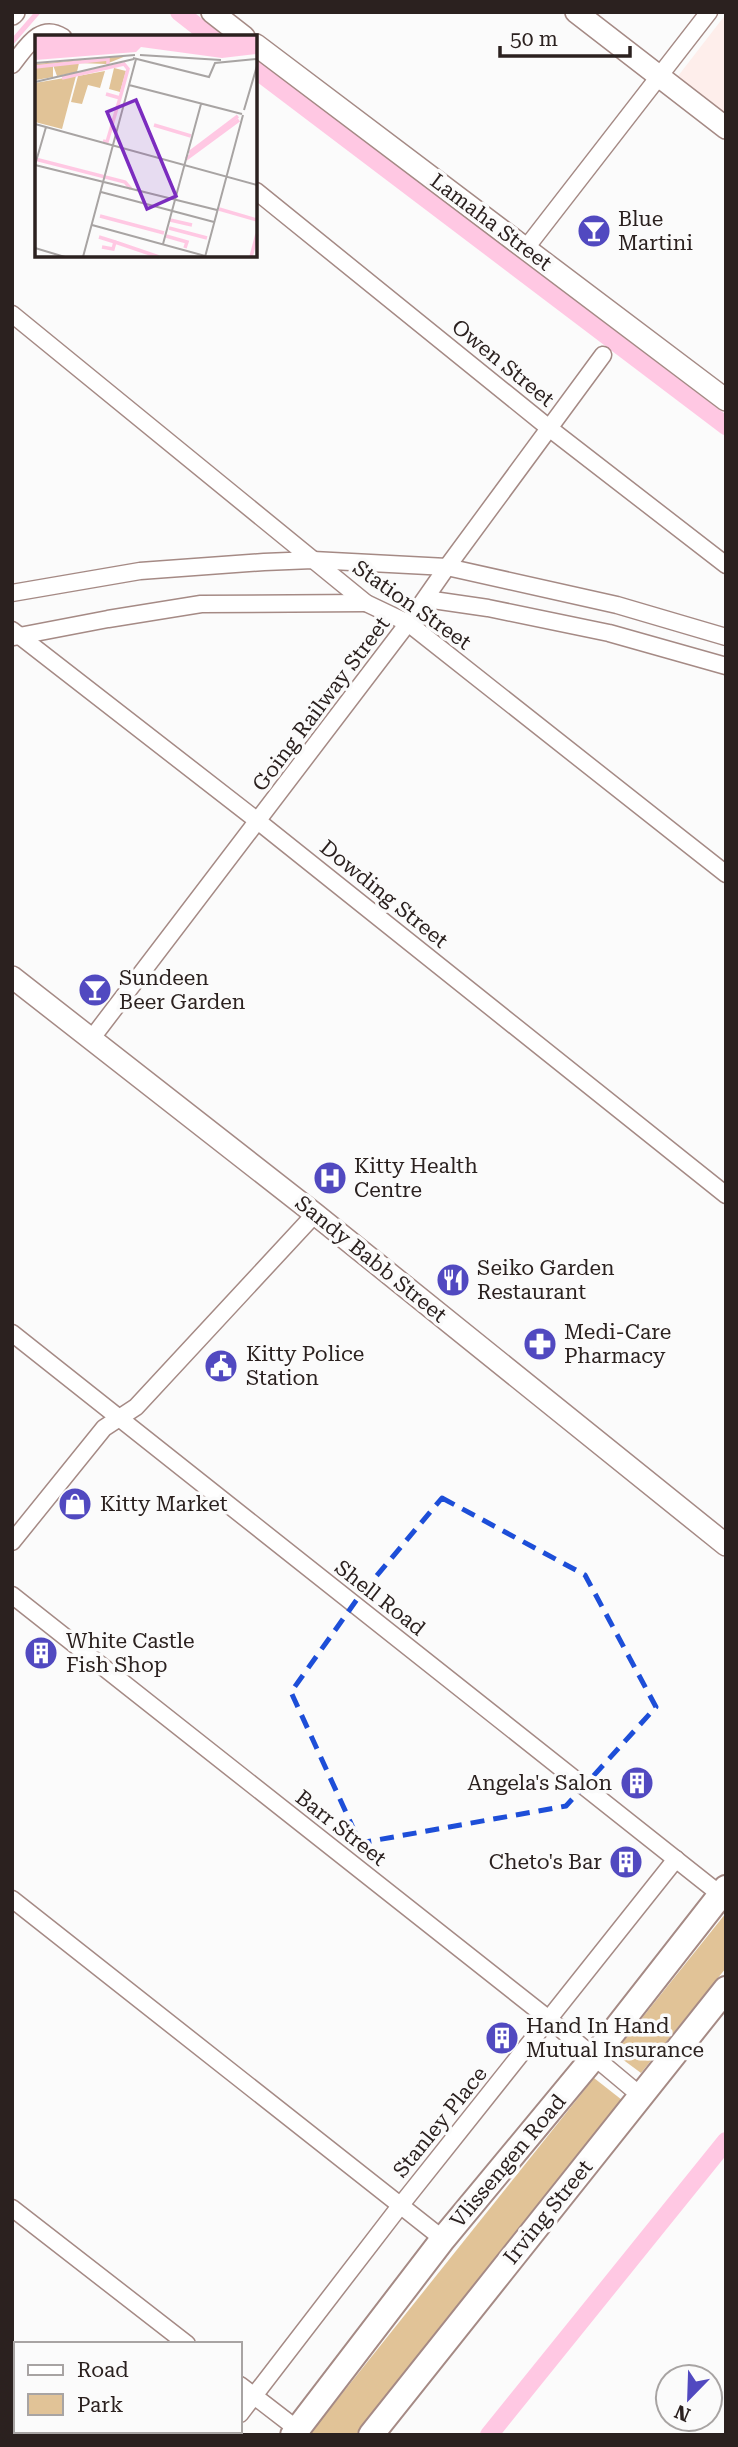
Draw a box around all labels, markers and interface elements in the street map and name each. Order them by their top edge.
scale bar [500,14,630,58]
text: 50 m [510,27,558,51]
inset map [35,35,257,257]
street label: Lamaha Street [426,169,556,275]
place label: Blue Martini [618,207,693,255]
bar icon: Blue Martini [575,212,613,250]
street label: Owen Street [447,315,559,412]
street label: Station Street [348,555,476,655]
street label: Going Railway Street [248,612,394,796]
street label: Dowding Street [315,835,453,953]
place label: Sundeen Beer Garden [119,966,246,1014]
bar icon: Sundeen Beer Garden [76,971,114,1009]
place label: Kitty Health Centre [354,1154,478,1202]
hospital icon: Kitty Health Centre [311,1159,349,1197]
street label: Sandy Babb Street [291,1191,451,1327]
place label: Seiko Garden Restaurant [477,1256,615,1304]
restaurant icon: Seiko Garden Restaurant [434,1261,472,1299]
place label: Medi-Care Pharmacy [564,1320,671,1368]
pharmacy icon: Medi-Care Pharmacy [521,1325,559,1363]
place label: Kitty Police Station [246,1342,364,1390]
public building icon: Kitty Police Station [202,1347,240,1385]
shop icon: Kitty Market [56,1485,94,1523]
place label: Kitty Market [100,1492,228,1516]
street label: Shell Road [330,1555,430,1641]
place label: White Castle Fish Shop [66,1629,195,1677]
building icon: White Castle Fish Shop [22,1634,60,1672]
building icon: Angela's Salon [618,1764,656,1802]
place label: Angela's Salon [468,1771,612,1795]
street label: Barr Street [291,1785,391,1871]
building icon: Cheto's Bar [607,1843,645,1881]
place label: Cheto's Bar [489,1850,602,1874]
place label: Hand In Hand Mutual Insurance [526,2014,704,2062]
building icon: Hand In Hand Mutual Insurance [483,2019,521,2057]
street label: Stanley Place [388,2062,492,2182]
street label: Vlissengen Road [445,2089,571,2232]
street label: Irving Street [499,2155,597,2269]
legend [14,2342,242,2433]
text: Road [77,2358,129,2382]
north arrow [654,2363,724,2433]
text: Park [77,2393,123,2417]
text: N [671,2400,694,2427]

